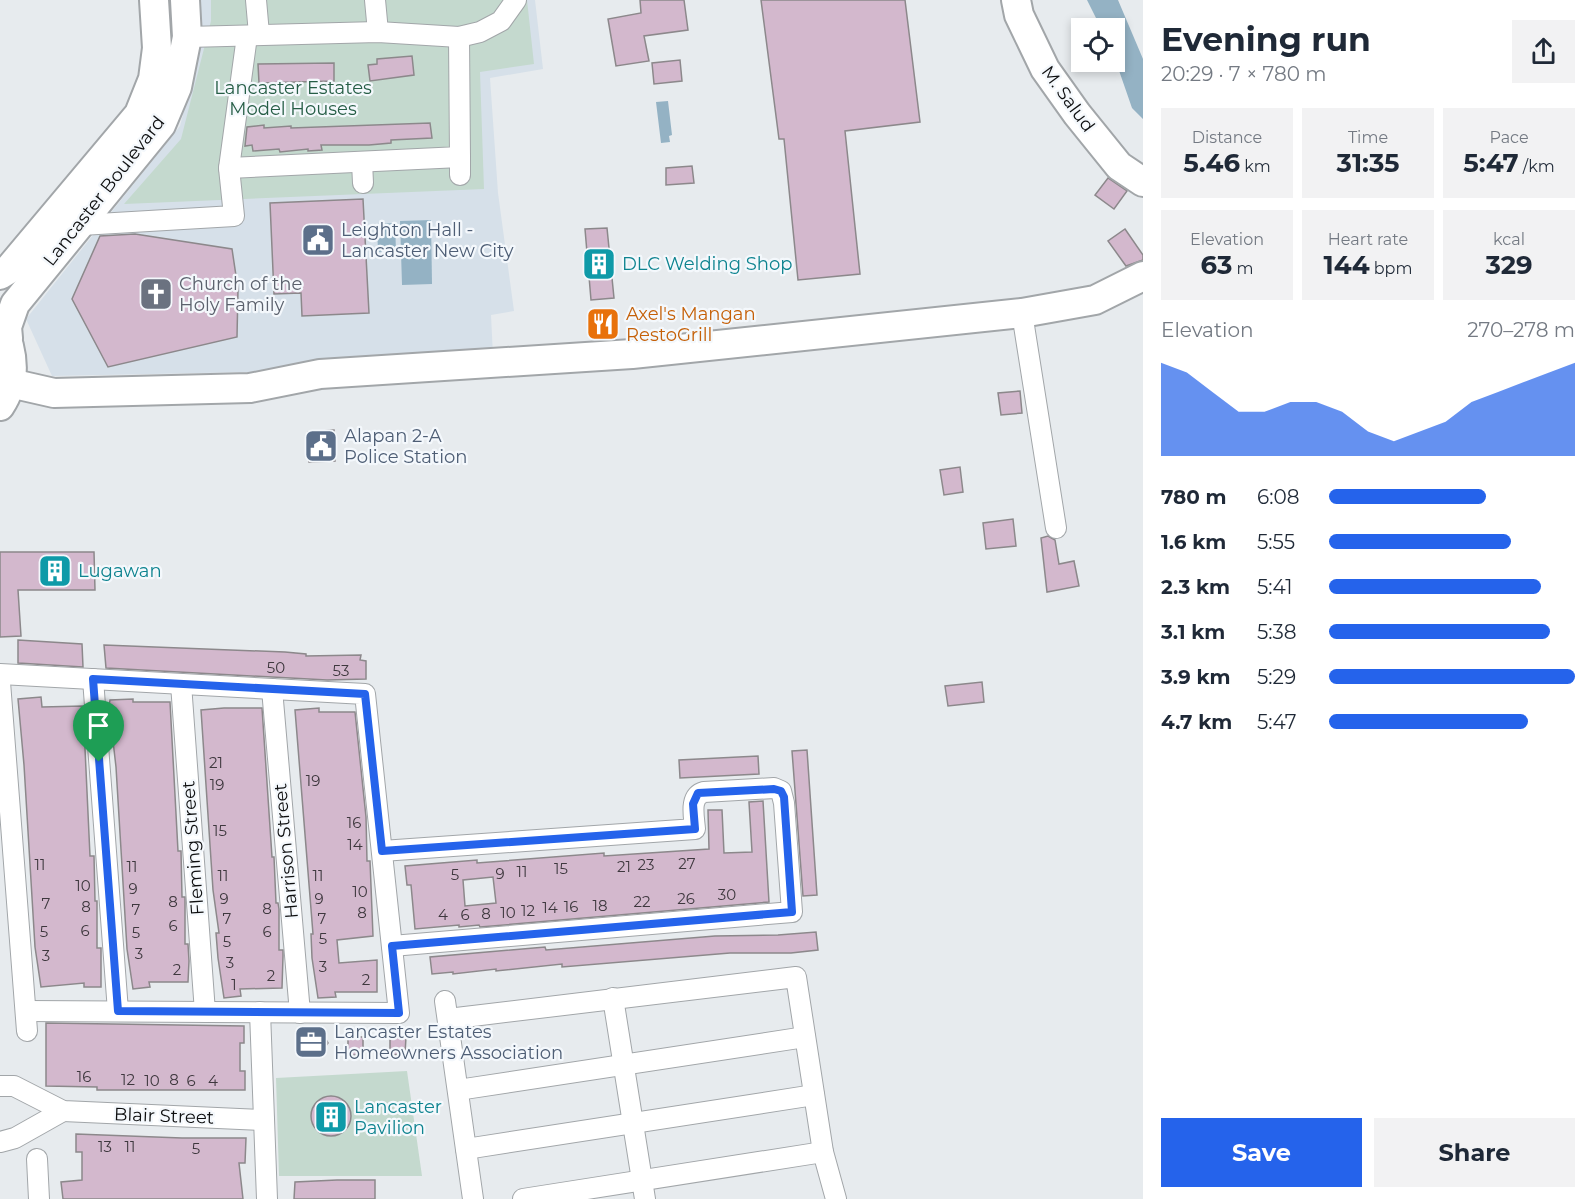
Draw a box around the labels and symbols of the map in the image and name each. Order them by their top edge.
street label: M. Salud [1037,62,1099,136]
park label: Lancaster Estates Model Houses [214,77,372,120]
street label: Lancaster Boulevard [39,112,169,270]
place label: Leighton Hall - Lancaster New City [341,219,514,262]
public building icon: Leighton Hall - Lancaster New City [300,222,336,258]
building icon: DLC Welding Shop [581,246,617,282]
place label: DLC Welding Shop [622,253,792,275]
place label: Church of the Holy Family [179,273,302,316]
church icon: Church of the Holy Family [138,276,174,312]
place label: Axel's Mangan RestoGrill [626,303,756,346]
restaurant icon: Axel's Mangan RestoGrill [585,306,621,342]
place label: Alapan 2-A Police Station [344,425,467,468]
public building icon: Alapan 2-A Police Station [303,428,339,464]
building icon: Lugawan [37,553,73,589]
place label: Lugawan [78,560,162,582]
house number: 50 [267,658,285,677]
house number: 53 [333,661,349,680]
pin [73,700,124,762]
house number: 21 [209,753,223,772]
house number: 19 [306,771,320,790]
house number: 19 [210,775,224,794]
street label: Fleming Street [177,780,209,916]
street label: Harrison Street [269,782,303,920]
house number: 16 [347,813,361,832]
house number: 15 [213,821,227,840]
house number: 14 [347,835,363,854]
house number: 27 [678,854,696,873]
house number: 11 [35,855,45,874]
house number: 23 [638,855,654,874]
house number: 11 [127,857,137,876]
house number: 21 [617,857,631,876]
house number: 15 [554,859,568,878]
house number: 11 [517,862,527,881]
house number: 9 [495,864,505,883]
house number: 5 [451,865,459,884]
house number: 11 [218,866,228,885]
house number: 11 [313,866,323,885]
house number: 10 [75,876,91,895]
house number: 9 [128,879,138,898]
house number: 10 [352,882,368,901]
house number: 30 [718,885,736,904]
house number: 9 [219,889,229,908]
house number: 9 [314,889,324,908]
house number: 26 [677,889,695,908]
house number: 8 [168,892,178,911]
house number: 22 [633,892,651,911]
house number: 7 [42,894,51,913]
house number: 18 [593,896,608,915]
house number: 8 [81,897,91,916]
house number: 16 [564,897,578,916]
house number: 14 [542,898,558,917]
house number: 8 [262,899,272,918]
house number: 7 [132,900,141,919]
house number: 12 [521,901,535,920]
house number: 8 [357,903,367,922]
house number: 10 [500,903,516,922]
house number: 8 [481,904,491,923]
house number: 4 [438,905,448,924]
house number: 6 [460,905,470,924]
house number: 7 [223,909,232,928]
house number: 7 [318,909,327,928]
house number: 6 [168,916,178,935]
house number: 6 [80,921,90,940]
house number: 5 [40,922,48,941]
house number: 6 [262,922,272,941]
house number: 5 [132,923,140,942]
house number: 5 [319,929,327,948]
house number: 5 [223,932,231,951]
house number: 3 [135,944,143,963]
house number: 3 [42,946,50,965]
house number: 3 [226,953,234,972]
house number: 3 [319,957,327,976]
house number: 2 [173,960,181,979]
house number: 2 [267,966,275,985]
house number: 2 [362,970,370,989]
house number: 1 [231,975,237,994]
place label: Lancaster Estates Homeowners Association [334,1021,563,1064]
office icon: Lancaster Estates Homeowners Association [293,1024,329,1060]
house number: 16 [77,1067,91,1086]
house number: 12 [121,1070,135,1089]
house number: 8 [169,1070,179,1089]
house number: 10 [144,1071,160,1090]
house number: 6 [186,1071,196,1090]
house number: 4 [208,1071,218,1090]
place label: Lancaster Pavilion [354,1096,442,1139]
building icon: Lancaster Pavilion [313,1099,349,1135]
street label: Blair Street [114,1103,214,1129]
house number: 13 [98,1137,112,1156]
house number: 11 [125,1137,135,1156]
house number: 5 [192,1139,200,1158]

